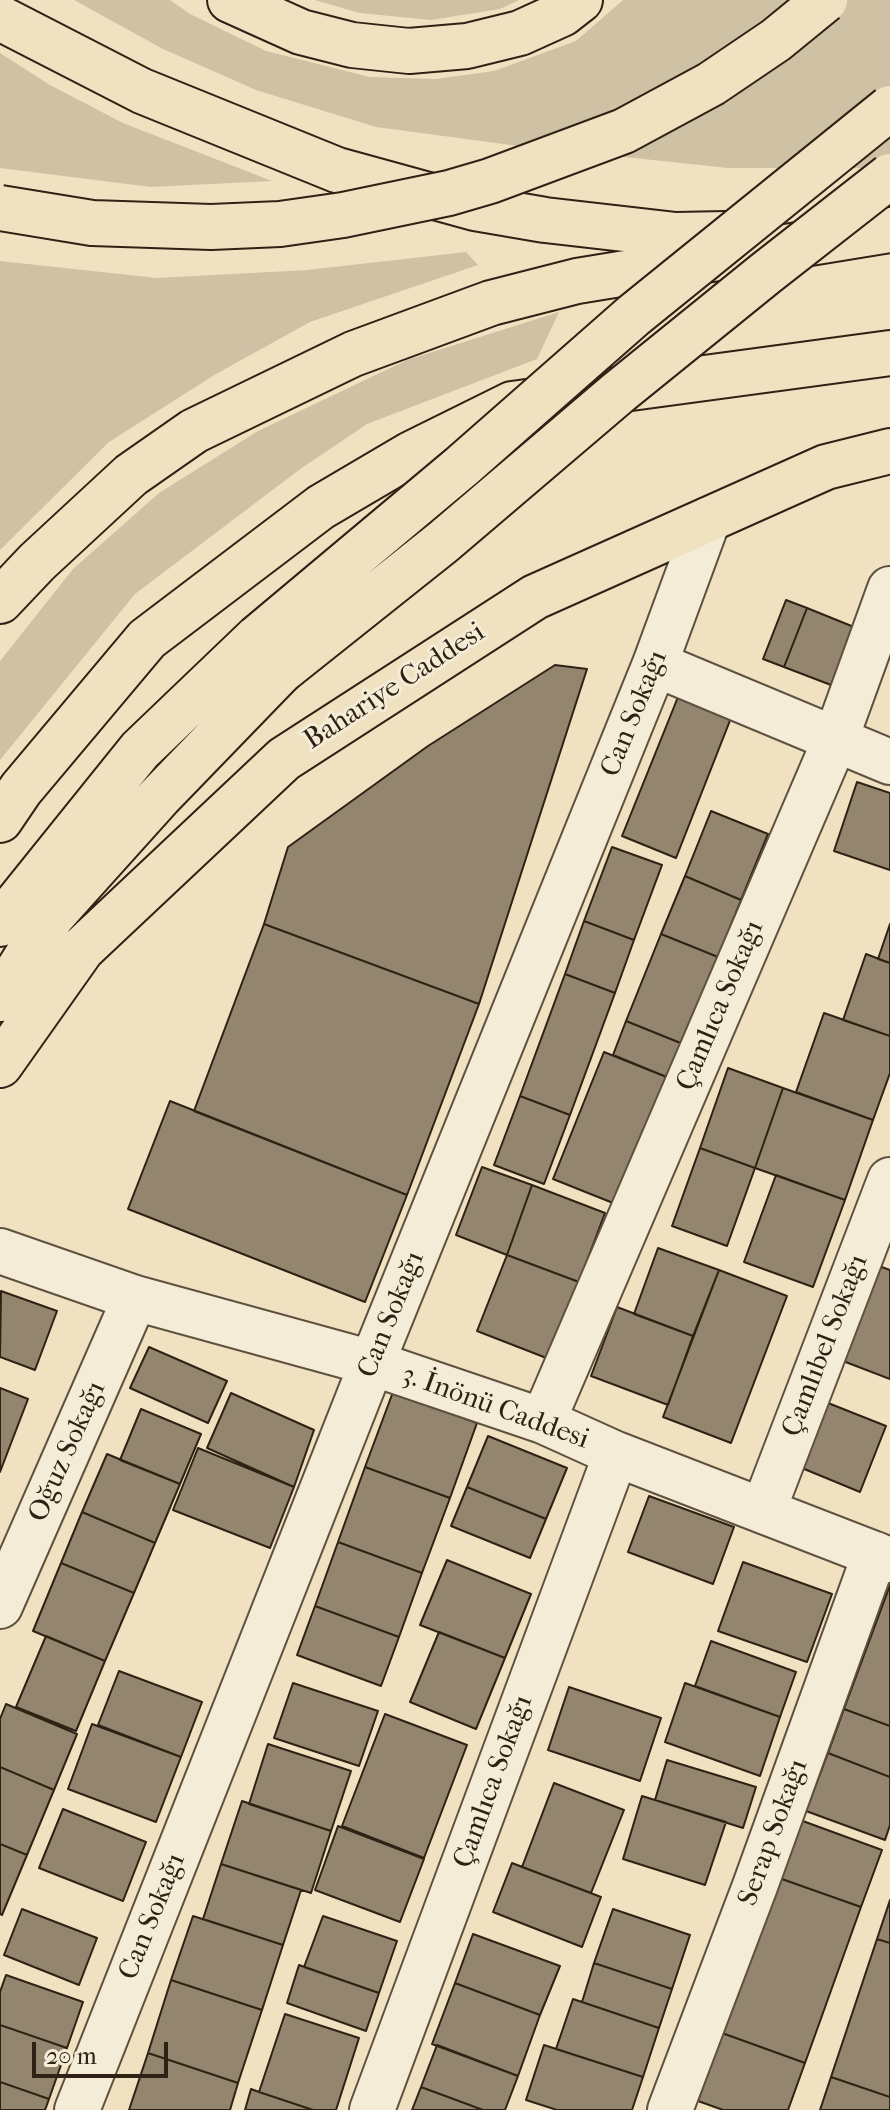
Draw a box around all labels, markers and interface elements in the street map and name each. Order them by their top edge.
street label: Bahariye Caddesi [298,616,492,758]
street label: Can Sokağı [595,646,675,782]
street label: Çamlıca Sokağı [670,916,772,1096]
street label: Can Sokağı [352,1247,432,1383]
street label: Çamlıbel Sokağı [776,1250,876,1442]
street label: 3. İnönü Caddesi [397,1359,593,1457]
street label: Oğuz Sokağı [22,1376,114,1528]
street label: Çamlıca Sokağı [447,1691,541,1873]
street label: Serap Sokağı [732,1755,816,1911]
street label: Can Sokağı [113,1849,193,1985]
scale bar [36,2026,172,2076]
text: 20 m [46,2042,97,2070]

